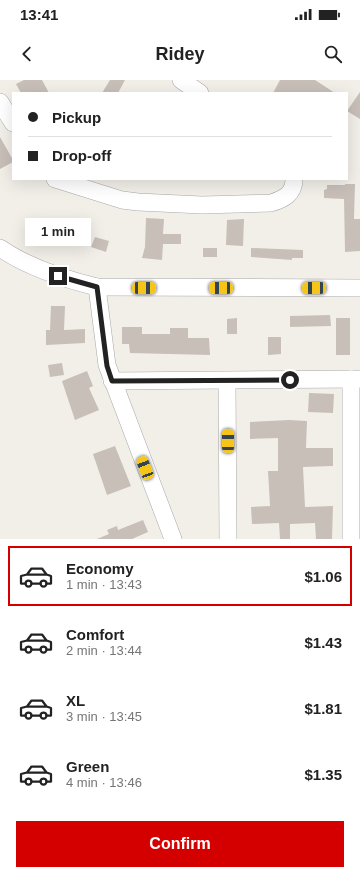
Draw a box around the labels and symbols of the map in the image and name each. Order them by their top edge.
callout: 1 min [25,218,91,246]
route end [49,267,67,285]
car [132,282,156,294]
car [209,282,233,294]
car [302,282,326,294]
route start [281,371,299,389]
car [222,429,234,453]
car [135,455,155,481]

